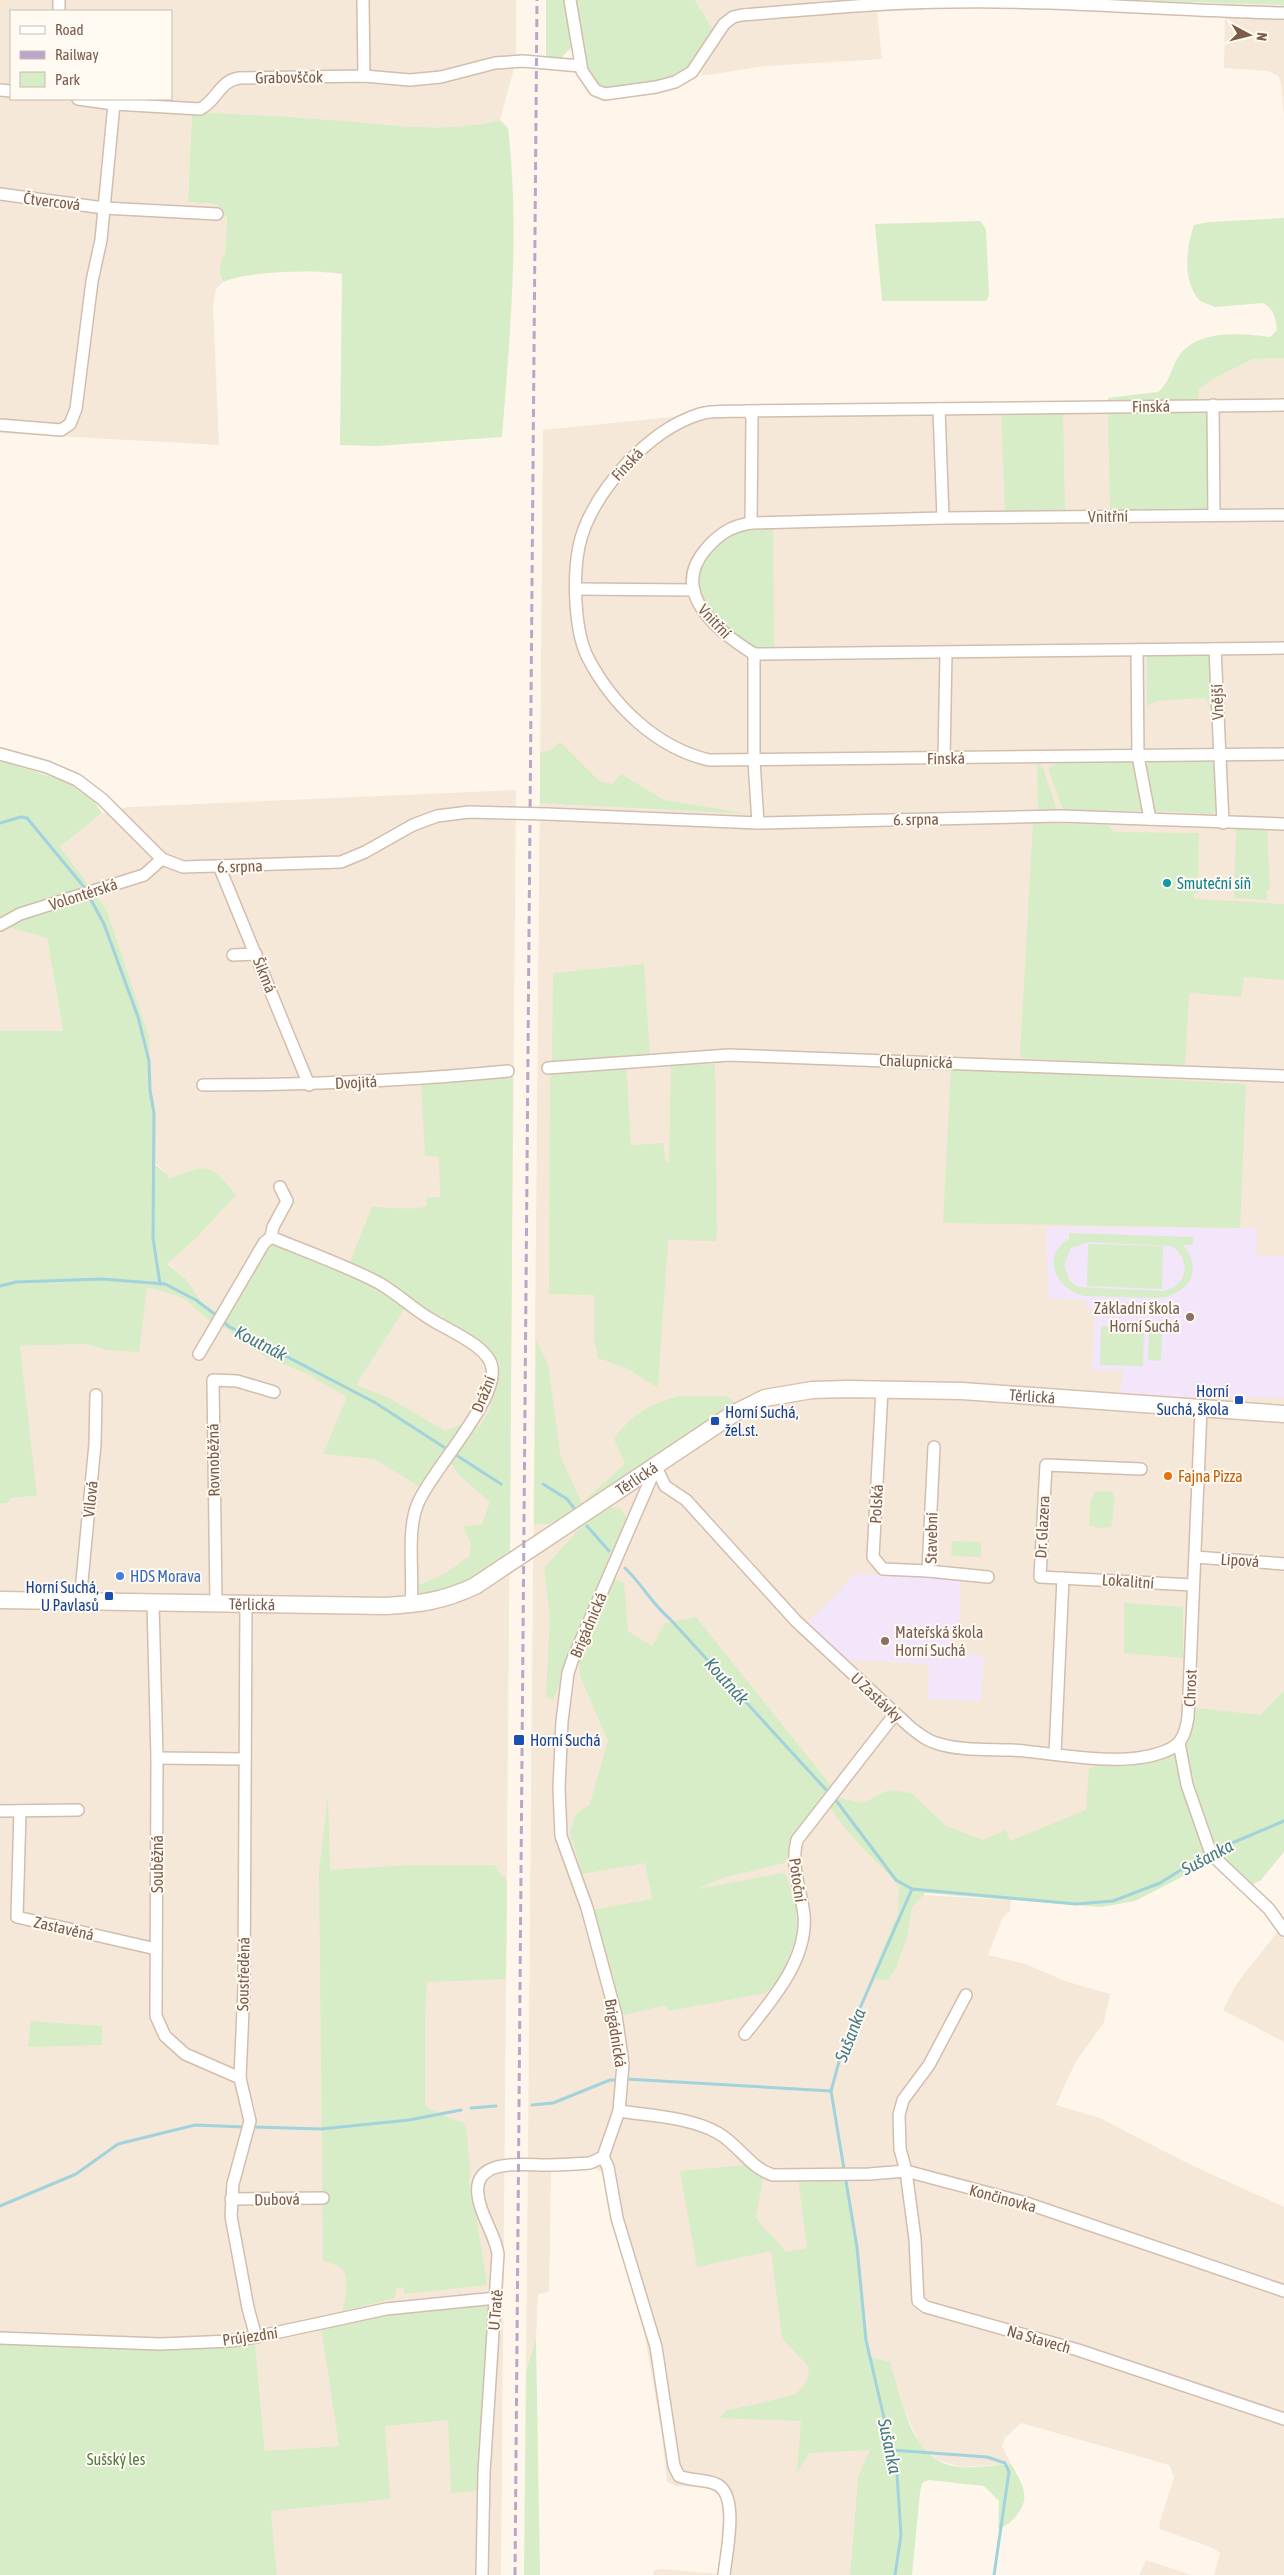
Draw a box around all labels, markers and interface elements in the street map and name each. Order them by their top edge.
legend [10,10,172,100]
north arrow [1224,10,1274,60]
text: Road [55,21,84,38]
text: N [1253,32,1270,42]
text: Railway [55,46,99,63]
street label: Grabovščok [255,67,323,87]
text: Park [55,71,80,88]
street label: Čtvercová [22,189,82,213]
street label: Finská [1132,397,1170,415]
street label: Finská [607,444,647,484]
street label: Vnitřní [1088,507,1128,525]
street label: Vnitřní [695,600,735,642]
street label: Vnější [1207,683,1228,720]
street label: Finská [927,749,965,767]
street label: 6. srpna [893,810,939,829]
street label: 6. srpna [217,856,263,877]
street label: Volontérská [47,874,119,914]
place label: Smuteční síň [1177,874,1251,892]
marker: Smuteční síň [1161,877,1173,889]
street label: Šikmá [250,955,280,995]
street label: Chalupnická [879,1051,953,1072]
street label: Dvojitá [334,1072,378,1093]
place label: Základní škola Horní Suchá [1094,1299,1180,1335]
marker: Základní škola Horní Suchá [1184,1311,1196,1323]
water label: Koutnák [231,1321,292,1366]
street label: Drážní [468,1373,499,1415]
place label: Horní Suchá, škola [1157,1382,1229,1418]
street label: Těrlická [1009,1385,1056,1407]
marker: Horní Suchá, škola [1233,1394,1245,1406]
place label: Horní Suchá, žel.st. [725,1403,799,1439]
marker: Horní Suchá, žel.st. [709,1415,721,1427]
street label: Rovnoběžná [203,1423,223,1497]
street label: Těrlická [612,1458,661,1499]
place label: Fajna Pizza [1178,1467,1243,1486]
marker: Fajna Pizza [1162,1470,1174,1482]
street label: Vilová [79,1480,101,1518]
street label: Polská [866,1484,886,1524]
street label: Dr. Glazera [1031,1495,1053,1559]
street label: Stavební [922,1512,940,1564]
street label: Lipová [1220,1550,1260,1571]
place label: HDS Morava [130,1567,201,1585]
marker: HDS Morava [114,1570,126,1582]
street label: Lokalitní [1101,1570,1155,1592]
place label: Horní Suchá, U Pavlasů [25,1578,99,1614]
marker: Horní Suchá, U Pavlasů [103,1590,115,1602]
street label: Brigádnická [566,1590,611,1661]
street label: Těrlická [229,1595,275,1613]
place label: Mateřská škola Horní Suchá [895,1623,983,1659]
marker: Mateřská škola Horní Suchá [879,1635,891,1647]
water label: Koutnák [701,1653,754,1710]
street label: U Zastávky [847,1669,907,1726]
street label: Chrost [1180,1669,1200,1707]
place label: Horní Suchá [530,1731,601,1749]
marker: Horní Suchá [512,1733,526,1747]
water label: Sušanka [1177,1834,1237,1880]
street label: Souběžná [148,1835,166,1893]
street label: Potoční [786,1857,810,1904]
street label: Zastavěná [32,1912,96,1944]
street label: Soustředěná [233,1937,253,2011]
street label: Brigádnická [601,1997,630,2069]
water label: Sušanka [830,2005,870,2066]
street label: Končinovka [968,2180,1038,2216]
street label: Dubová [254,2190,300,2208]
street label: U Tratě [484,2289,506,2331]
street label: Na Stavech [1005,2321,1073,2357]
street label: Průjezdní [221,2323,279,2350]
water label: Sušanka [874,2416,906,2476]
park label: Sušský les [87,2450,146,2469]

